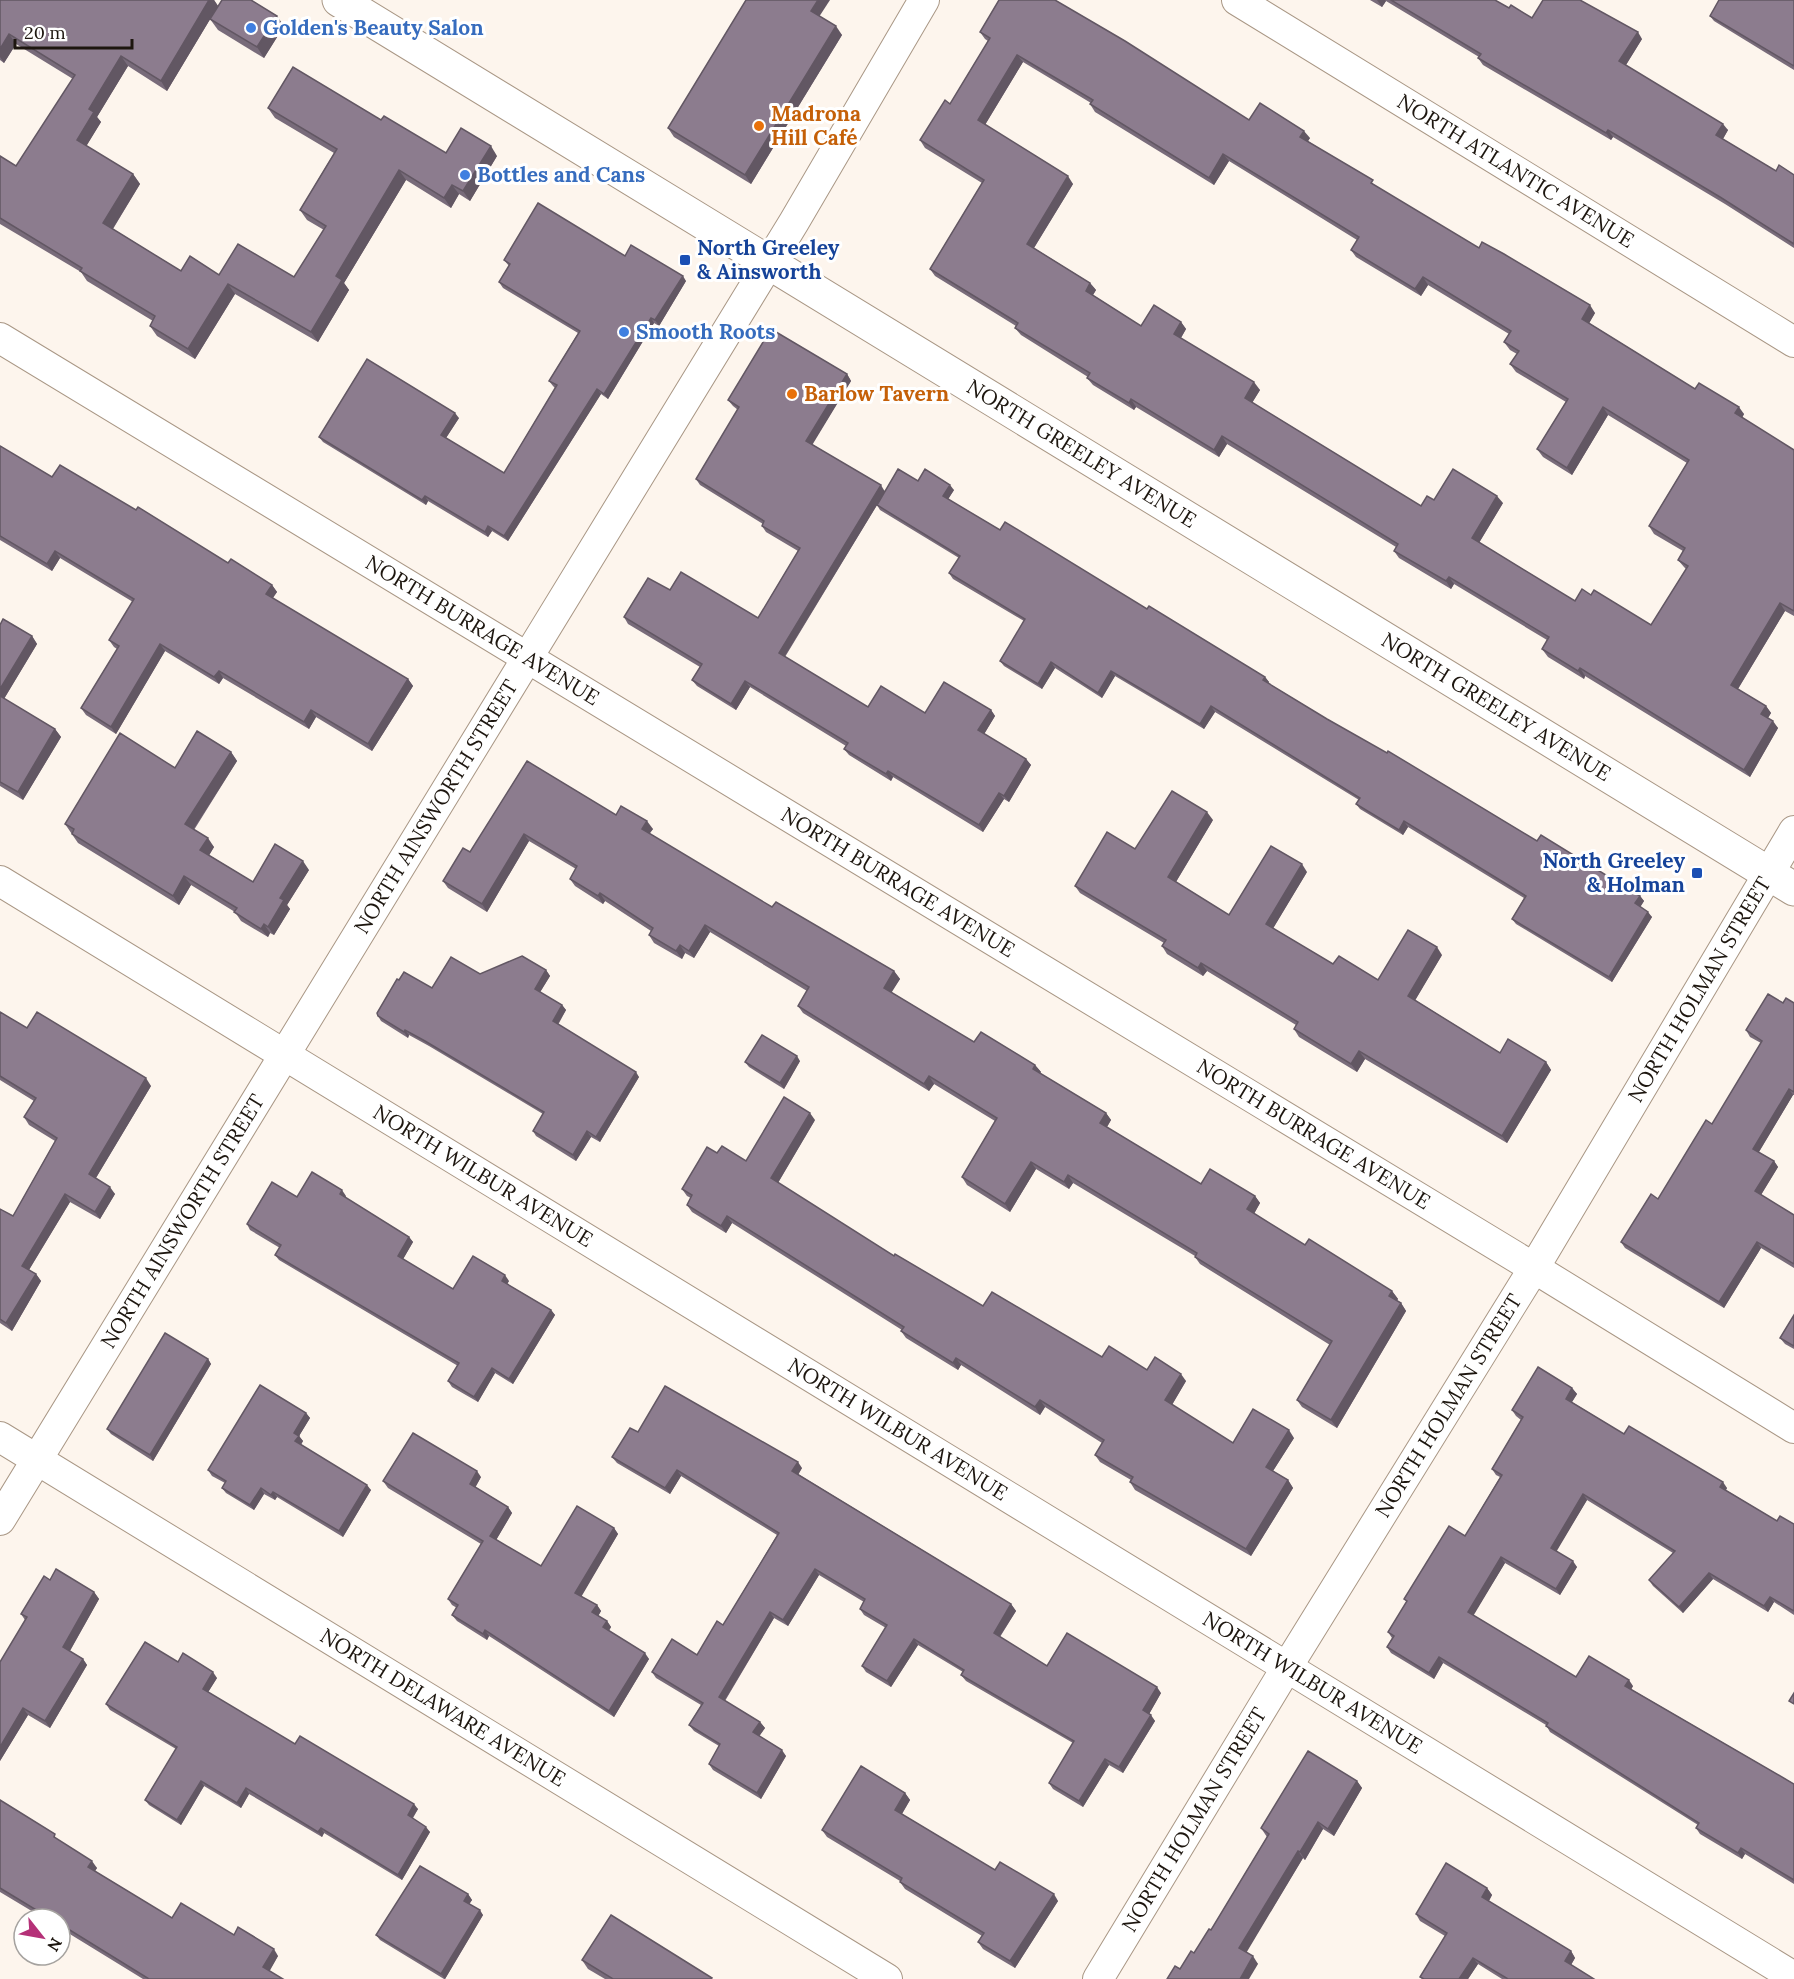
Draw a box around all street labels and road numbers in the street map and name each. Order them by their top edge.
street label: NORTH ATLANTIC AVENUE [1392,88,1639,254]
street label: NORTH GREELEY AVENUE [962,373,1201,534]
street label: NORTH BURRAGE AVENUE [361,549,604,711]
street label: NORTH GREELEY AVENUE [1377,626,1616,787]
street label: NORTH AINSWORTH STREET [348,675,524,939]
street label: NORTH BURRAGE AVENUE [776,801,1020,963]
street label: NORTH HOLMAN STREET [1622,872,1777,1107]
street label: NORTH BURRAGE AVENUE [1192,1053,1436,1215]
street label: NORTH AINSWORTH STREET [94,1089,270,1353]
street label: NORTH WILBUR AVENUE [368,1098,598,1253]
street label: NORTH HOLMAN STREET [1369,1289,1528,1522]
street label: NORTH WILBUR AVENUE [783,1352,1013,1506]
street label: NORTH WILBUR AVENUE [1198,1605,1427,1760]
street label: NORTH DELAWARE AVENUE [315,1622,571,1793]
street label: NORTH HOLMAN STREET [1116,1702,1272,1937]

